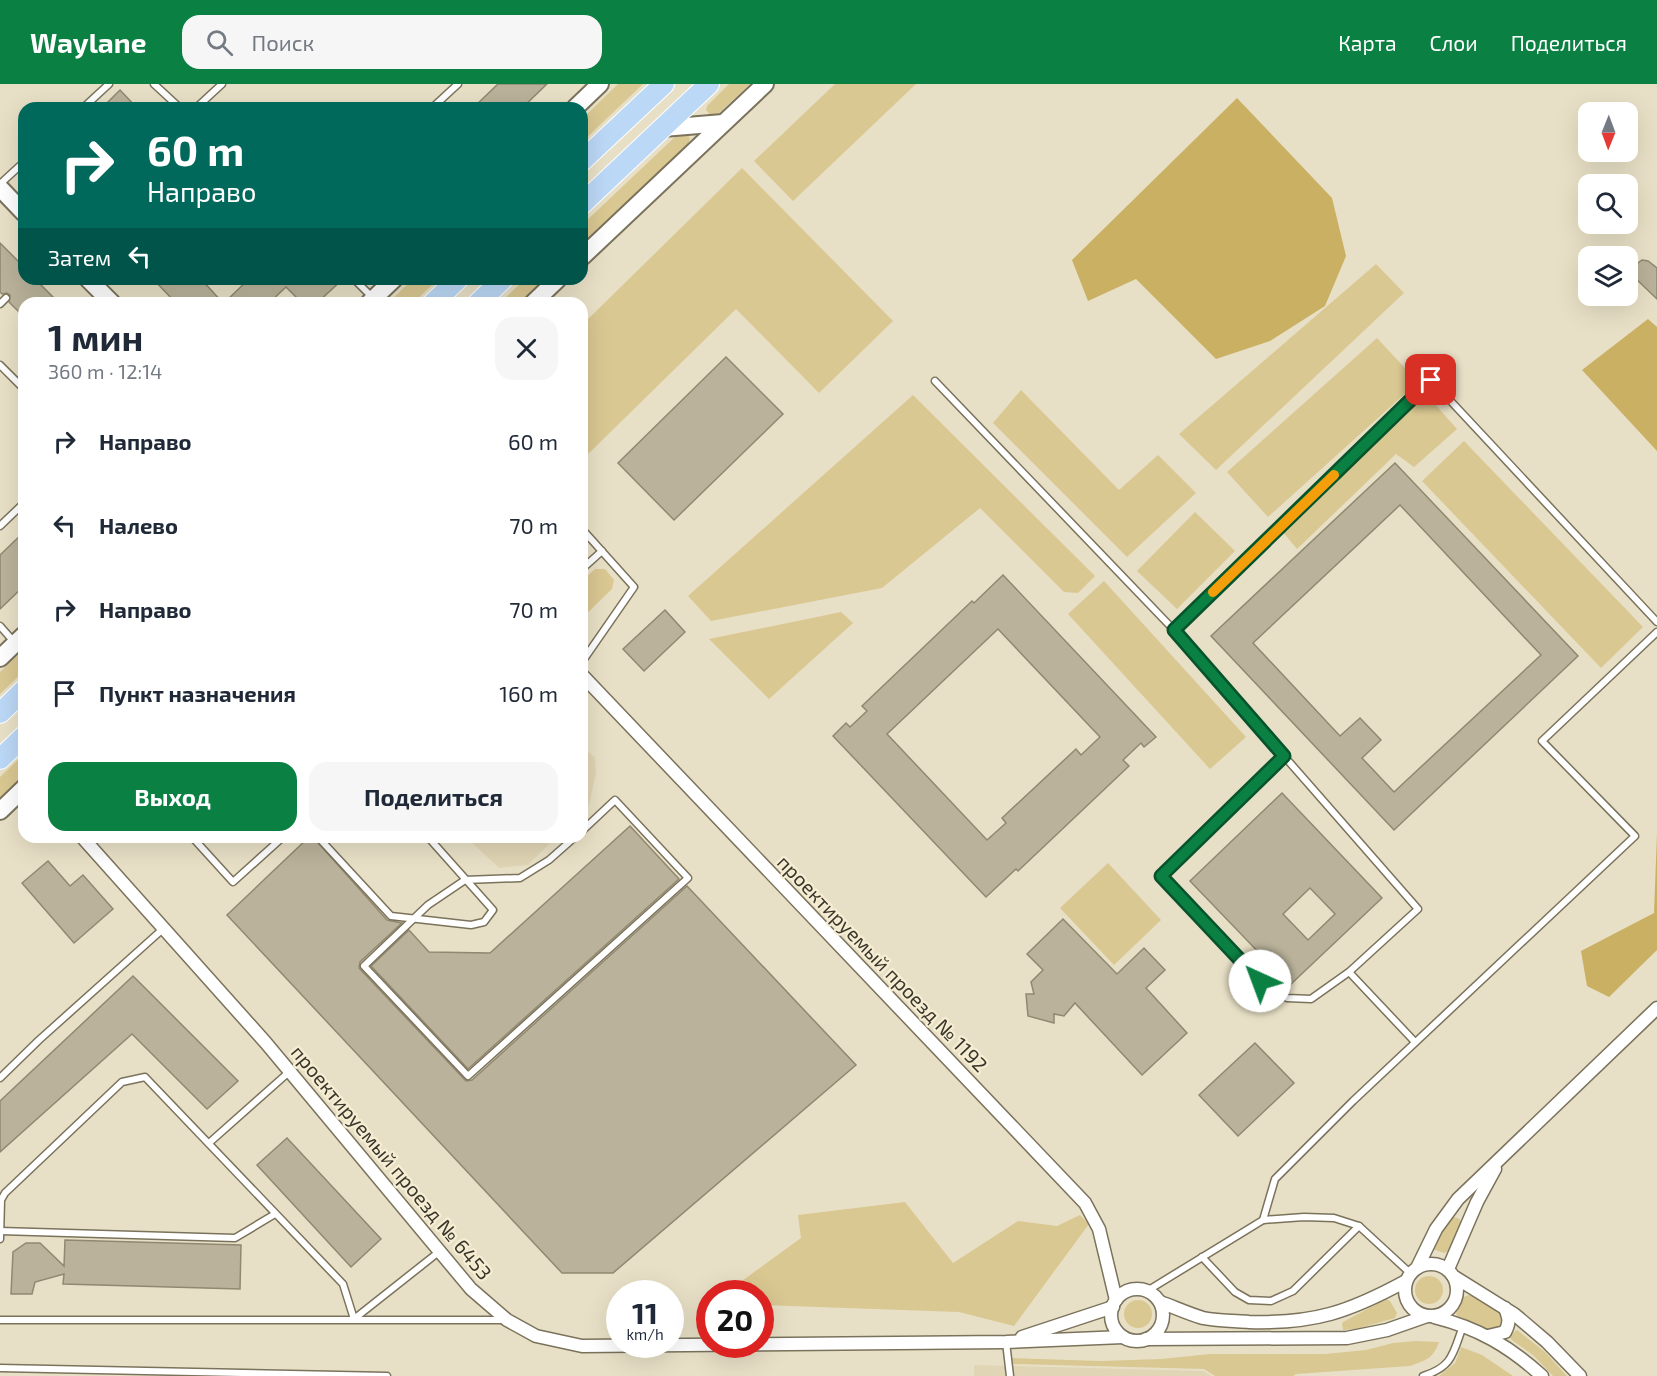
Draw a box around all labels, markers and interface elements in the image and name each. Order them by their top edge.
search box [182,15,602,69]
text: Waylane [30,25,146,59]
icon: search [203,26,236,59]
text: Поиск [251,29,314,55]
text: Карта [1338,30,1397,55]
text: Слои [1430,30,1478,55]
text: Поделиться [1511,30,1627,55]
north arrow [1578,102,1638,162]
map controls [1578,102,1638,306]
text: 60 m [147,124,244,174]
icon: right [48,126,126,204]
button: search [1578,174,1638,234]
text: Направо [147,175,256,207]
icon: left [123,240,156,273]
text: Затем [48,244,111,270]
button: layers [1578,246,1638,306]
text: 1 мин [48,315,143,358]
button: close [495,317,558,380]
pin [1405,354,1456,405]
text: 360 m · 12:14 [48,359,162,383]
icon: arrive [1414,363,1447,396]
icon: right [48,425,81,458]
text: Направо [99,428,192,454]
text: 60 m [508,428,558,454]
icon: left [48,509,81,542]
text: Налево [99,512,178,538]
text: 70 m [509,512,558,538]
icon: right [48,593,81,626]
text: Направо [99,596,192,622]
text: 70 m [509,596,558,622]
icon: arrive [48,677,81,710]
text: Пункт назначения [99,680,296,706]
text: 160 m [499,680,558,706]
button: Выход [48,762,297,831]
button: Поделиться [309,762,558,831]
street label: проектируемый проезд № 1192 [772,850,993,1077]
position arrow [1228,949,1292,1013]
street label: проектируемый проезд № 6453 [286,1040,497,1285]
speed limit sign: 20 [696,1280,774,1358]
text: 11 [632,1294,658,1330]
text: km/h [626,1325,664,1343]

